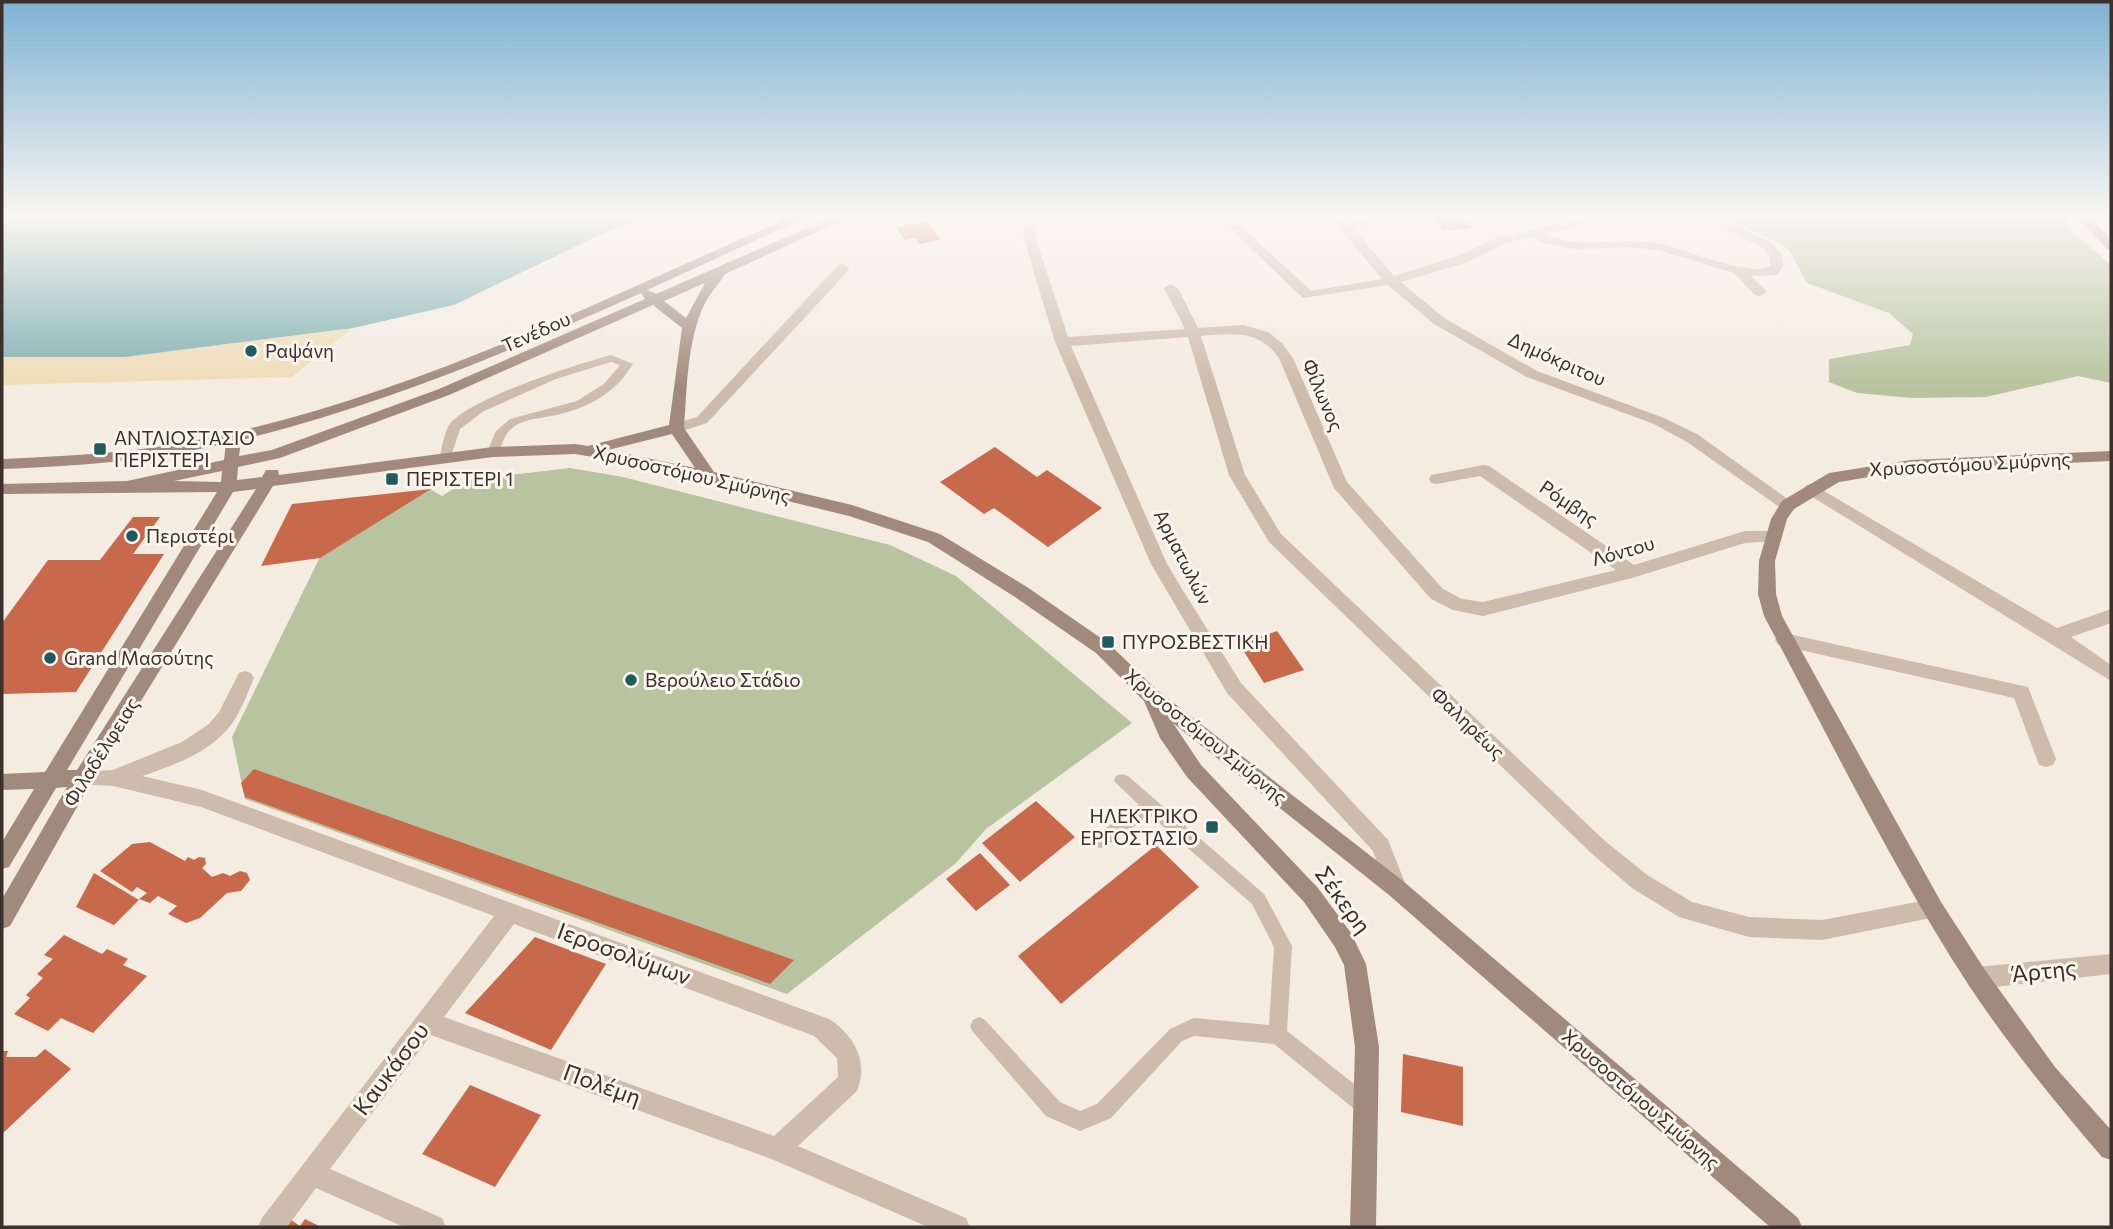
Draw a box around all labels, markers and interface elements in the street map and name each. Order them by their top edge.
street label: Τενέδου [498,306,574,357]
street label: Δημόκριτου [1505,327,1610,390]
place label: Ραψάνη [265,339,334,362]
marker: Ραψάνη [243,343,259,359]
street label: Φίλωνος [1298,355,1349,434]
place label: ΑΝΤΛΙΟΣΤΑΣΙΟ ΠΕΡΙΣΤΕΡΙ [114,426,255,471]
street label: Χρυσοστόμου Σμύρνης [591,440,793,507]
marker: ΑΝΤΛΙΟΣΤΑΣΙΟ ΠΕΡΙΣΤΕΡΙ [92,441,108,457]
street label: Χρυσοστόμου Σμύρνης [1869,447,2071,480]
place label: ΠΕΡΙΣΤΕΡΙ 1 [406,467,513,490]
marker: ΠΕΡΙΣΤΕΡΙ 1 [384,471,400,487]
street label: Ρόμβης [1536,475,1603,530]
street label: Αρματωλών [1150,505,1217,609]
place label: Περιστέρι [146,524,234,547]
marker: Περιστέρι [124,528,140,544]
street label: Λόντου [1589,531,1657,570]
place label: ΠΥΡΟΣΒΕΣΤΙΚΗ [1122,630,1268,653]
marker: ΠΥΡΟΣΒΕΣΤΙΚΗ [1100,634,1116,650]
place label: Grand Μασούτης [64,646,214,669]
marker: Grand Μασούτης [42,650,58,666]
street label: Χρυσοστόμου Σμύρνης [1121,663,1292,808]
place label: Βερούλειο Στάδιο [645,668,801,691]
marker: Βερούλειο Στάδιο [623,672,639,688]
street label: Φαληρέως [1427,682,1510,763]
street label: Φιλαδέλφειας [58,693,143,810]
place label: ΗΛΕΚΤΡΙΚΟ ΕΡΓΟΣΤΑΣΙΟ [1080,804,1198,849]
marker: ΗΛΕΚΤΡΙΚΟ ΕΡΓΟΣΤΑΣΙΟ [1204,819,1220,835]
street label: Σέκερη [1310,860,1378,939]
street label: Ιεροσολύμων [554,916,695,990]
street label: Άρτης [2009,953,2078,987]
street label: Καυκάσου [346,1017,434,1120]
street label: Χρυσοστόμου Σμύρνης [1558,1024,1725,1173]
street label: Πολέμη [560,1057,645,1111]

